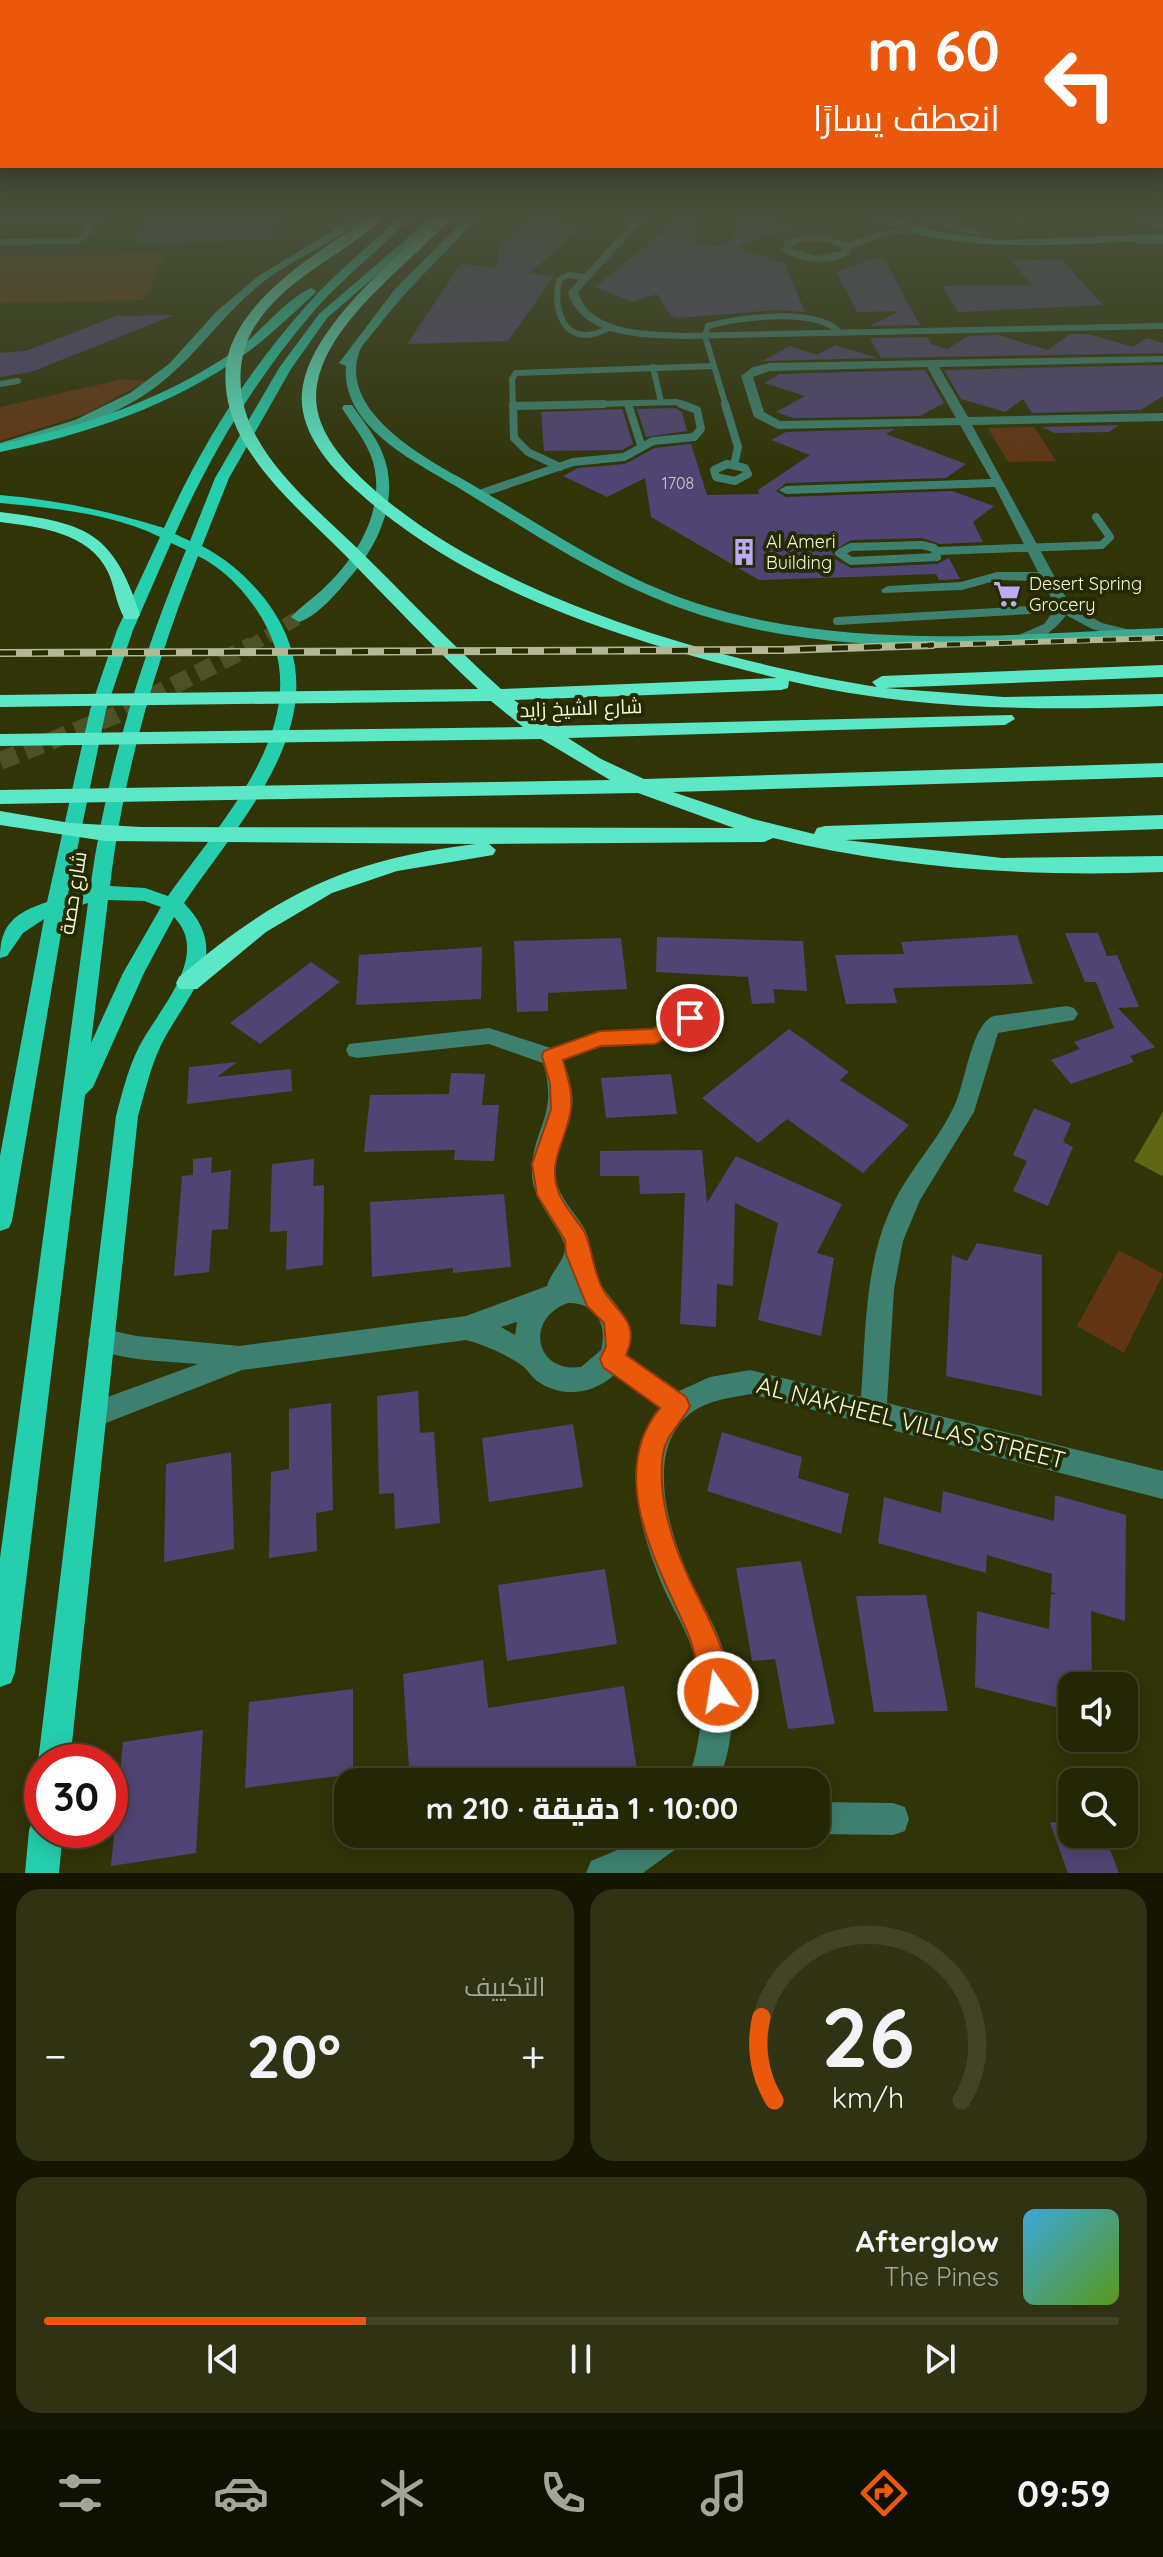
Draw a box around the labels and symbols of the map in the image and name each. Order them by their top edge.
house number: 1708 [662,473,694,493]
place label: Al Ameri Building [766,530,836,574]
building icon: Al Ameri Building [729,537,759,567]
place label: Desert Spring Grocery [1029,572,1142,616]
supermarket icon: Desert Spring Grocery [992,579,1022,609]
street label: شارع الشيخ زايد [519,693,643,724]
street label: شارع حصة [54,850,93,937]
pin [656,984,724,1052]
street label: AL NAKHEEL VILLAS STREET [754,1369,1069,1475]
position arrow [676,1650,760,1734]
speed limit sign: 30 [24,1744,128,1848]

